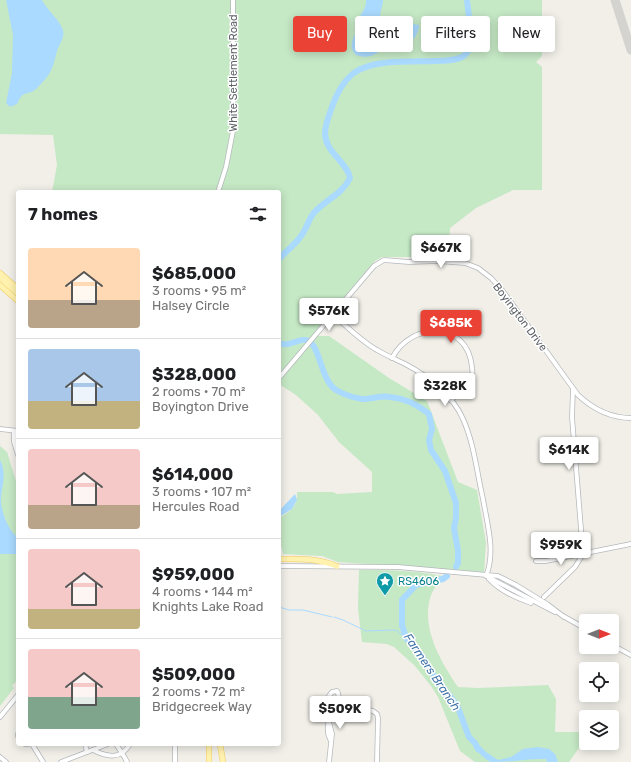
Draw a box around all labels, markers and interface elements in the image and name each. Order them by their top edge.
street label: White Settlement Road [227,14,240,132]
chip: Buy [293,16,347,52]
chip: Rent [355,16,413,52]
chip: Filters [421,16,490,52]
chip: New [498,16,555,52]
icon: filters [247,203,269,225]
text: 7 homes [28,204,98,224]
pin: $667K [413,235,469,269]
text: $667K [420,240,462,255]
text: $685,000 [152,263,236,283]
icon: home [60,264,108,312]
street label: Boyington Drive [490,280,550,354]
text: 3 rooms · 95 m² [152,283,246,298]
text: Halsey Circle [152,298,230,313]
pin: $576K [301,298,357,332]
text: $576K [308,303,350,318]
pin: $685K [423,310,479,344]
text: $685K [430,315,472,330]
text: $328,000 [152,364,236,384]
icon: home [60,365,108,413]
pin: $328K [417,373,473,407]
text: $328K [423,378,467,393]
text: 2 rooms · 70 m² [152,384,246,399]
text: Boyington Drive [152,399,249,414]
pin: $614K [541,437,597,471]
text: $614K [549,442,589,457]
text: $614,000 [152,464,233,484]
icon: home [60,465,108,513]
text: 3 rooms · 107 m² [152,484,251,499]
text: Hercules Road [152,499,239,514]
pin: $959K [533,532,589,566]
text: $959K [540,537,582,552]
text: $959,000 [152,564,235,584]
icon: home [60,565,108,613]
place icon: RS4606 [375,571,395,596]
place label: RS4606 [398,575,439,588]
text: 4 rooms · 144 m² [152,584,253,599]
text: Knights Lake Road [152,599,263,614]
north arrow [579,614,619,654]
map controls [579,614,619,750]
water label: Farmers Branch [401,631,463,713]
button: locate [579,662,619,702]
text: $509,000 [152,664,235,684]
icon: home [60,665,108,713]
text: 2 rooms · 72 m² [152,684,245,699]
pin: $509K [312,696,368,730]
text: Bridgecreek Way [152,699,252,714]
text: $509K [319,701,361,716]
button: layers [579,710,619,750]

